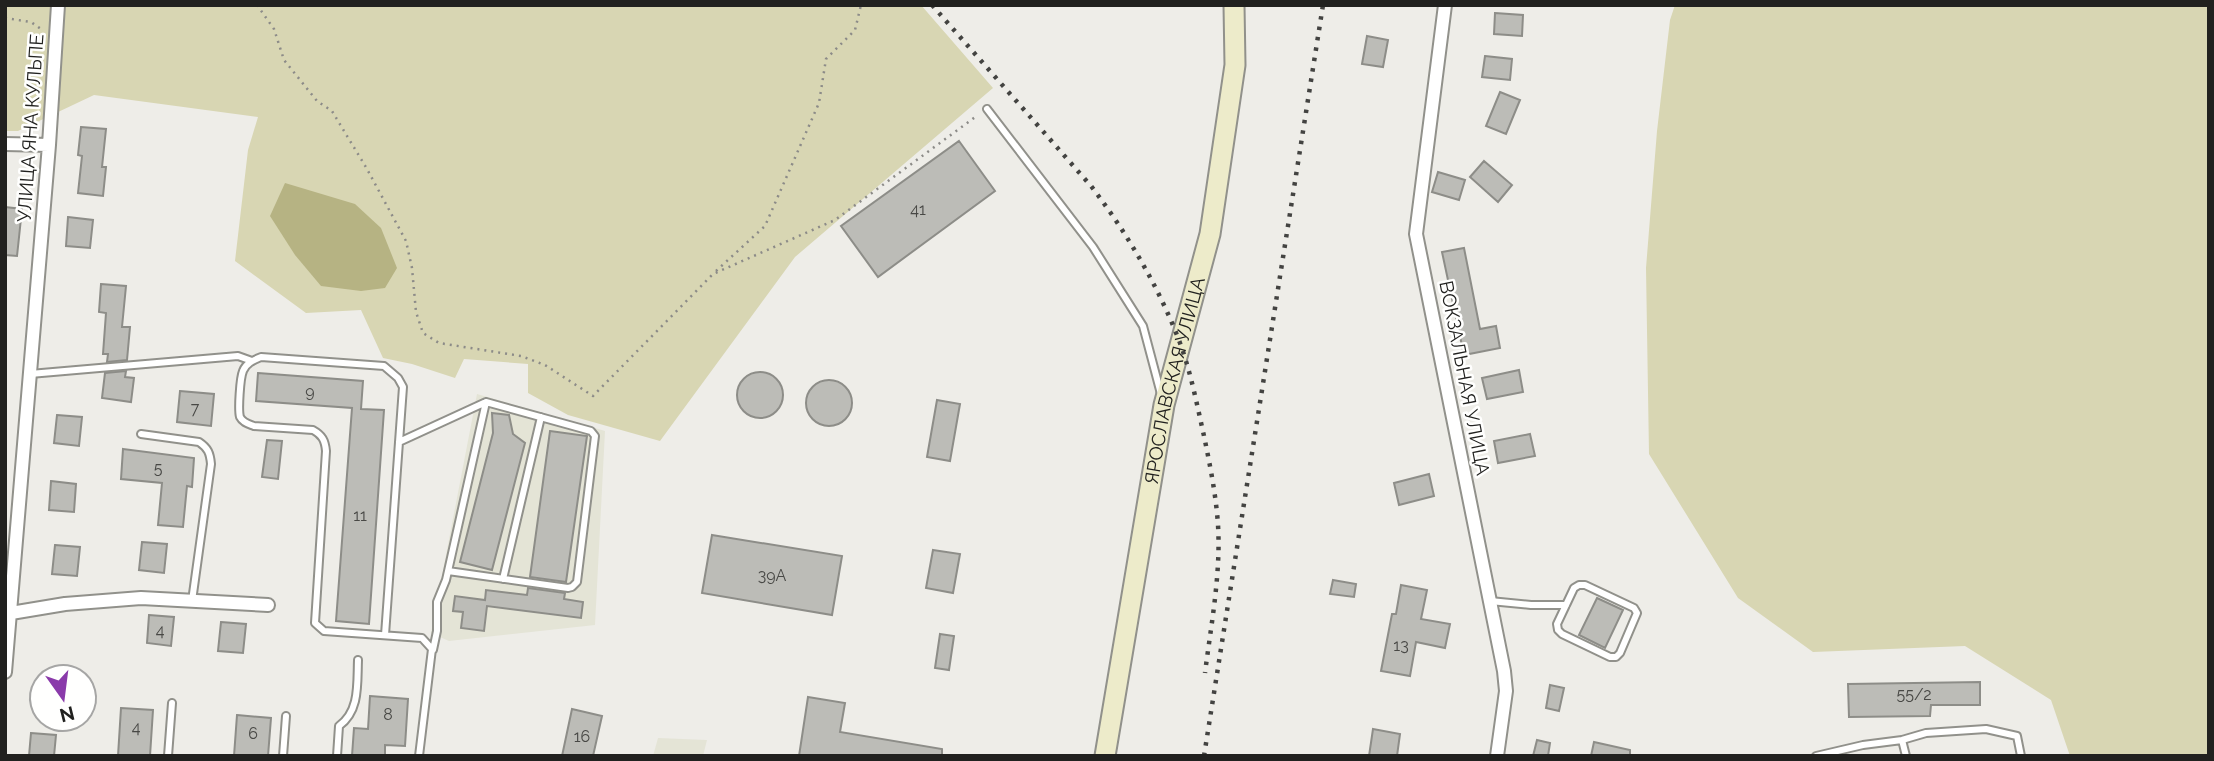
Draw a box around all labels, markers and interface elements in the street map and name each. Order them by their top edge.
street label: УЛИЦА ЯНА КУЛЬПЕ [12,33,48,223]
house number: 41 [910,200,926,219]
street label: ЯРОСЛАВСКАЯ УЛИЦА [1140,274,1209,486]
street label: ВОКЗАЛЬНАЯ УЛИЦА [1435,279,1495,477]
house number: 9 [305,382,315,401]
house number: 7 [191,399,200,418]
house number: 5 [154,459,163,478]
house number: 11 [353,506,367,525]
house number: 39А [758,566,787,585]
house number: 4 [156,621,165,640]
house number: 13 [1393,636,1409,655]
north arrow [28,663,98,733]
house number: 55/2 [1896,685,1932,704]
text: N [57,702,77,727]
house number: 8 [383,705,393,724]
house number: 4 [132,718,141,737]
house number: 6 [248,724,258,743]
house number: 16 [574,727,590,746]

